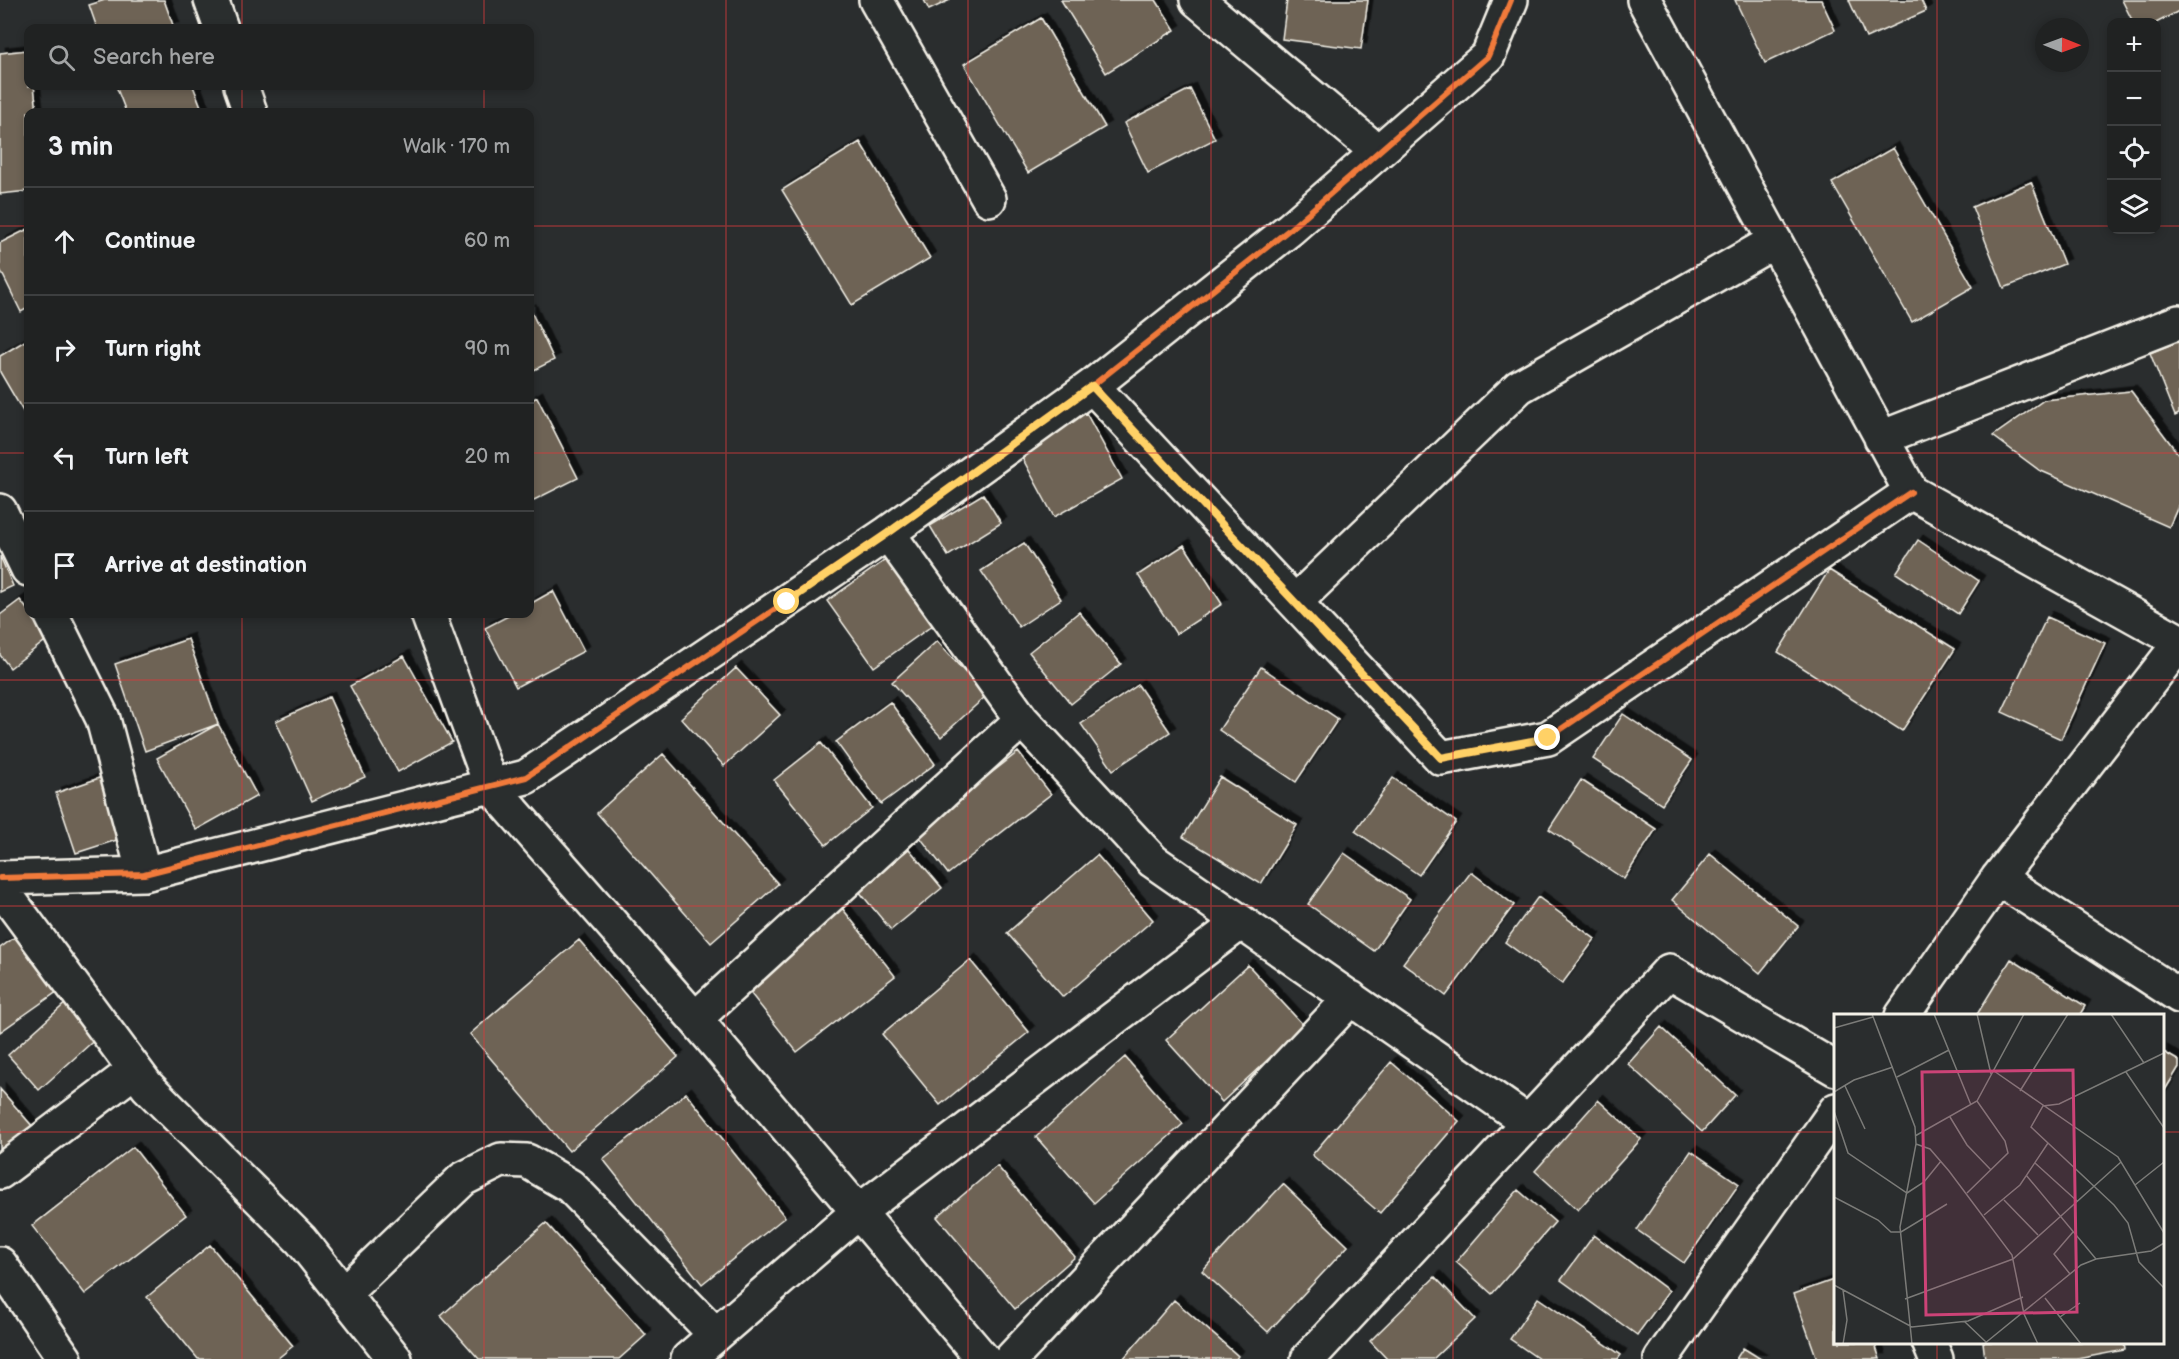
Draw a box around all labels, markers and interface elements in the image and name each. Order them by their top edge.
north arrow [2035,18,2089,72]
map controls [2107,18,2161,234]
button: + [2107,18,2161,72]
search box [24,24,534,90]
icon: search [45,41,78,74]
text: Search here [93,44,215,71]
button: − [2107,72,2161,126]
button: locate [2107,126,2161,180]
text: 3 min [48,132,113,163]
text: Walk · 170 m [403,135,510,159]
button: layers [2107,180,2161,234]
icon: ahead [48,225,81,258]
text: Continue [105,228,195,255]
text: 60 m [464,229,510,253]
icon: right [48,333,81,366]
text: Turn right [105,336,201,363]
text: 90 m [465,337,510,361]
icon: left [48,441,81,474]
text: Turn left [105,444,189,471]
text: 20 m [465,445,510,469]
icon: arrive [48,549,81,582]
text: Arrive at destination [105,552,307,579]
route start [773,588,799,614]
route end [1534,724,1560,750]
inset map [1834,1014,2164,1344]

